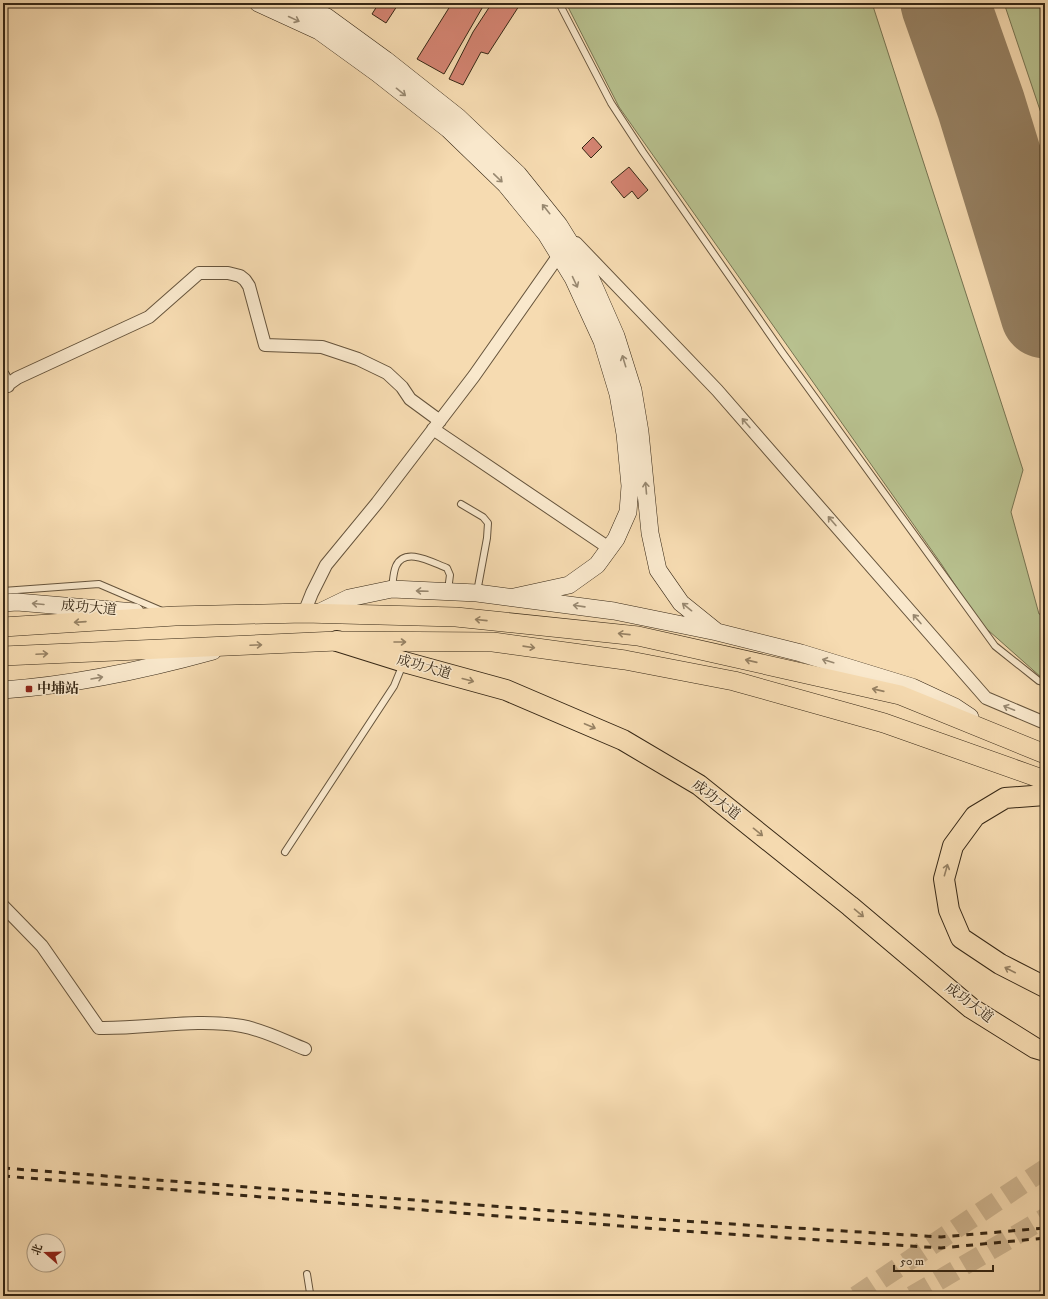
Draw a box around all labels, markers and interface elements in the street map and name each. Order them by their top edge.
one-way arrow [287,16,299,24]
one-way arrow [396,87,406,96]
one-way arrow [493,173,503,183]
one-way arrow [541,203,550,214]
one-way arrow [572,276,579,288]
one-way arrow [620,354,627,367]
one-way arrow [742,419,751,429]
one-way arrow [642,482,649,495]
one-way arrow [827,516,836,526]
one-way arrow [416,587,429,594]
street label: 成功大道 [60,597,118,619]
one-way arrow [32,600,45,607]
one-way arrow [573,602,586,610]
one-way arrow [681,603,692,612]
one-way arrow [913,613,922,624]
one-way arrow [475,616,488,623]
one-way arrow [74,618,87,625]
one-way arrow [618,630,631,638]
one-way arrow [393,638,406,646]
one-way arrow [249,641,262,648]
one-way arrow [522,643,535,651]
one-way arrow [35,650,48,658]
street label: 成功大道 [395,651,453,683]
one-way arrow [745,657,758,665]
one-way arrow [823,657,835,665]
one-way arrow [90,674,103,682]
one-way arrow [462,677,475,684]
place label: 中埔站 [37,680,79,698]
marker: 中埔站 [24,684,34,694]
one-way arrow [872,686,885,694]
one-way arrow [1003,704,1015,711]
one-way arrow [583,723,595,730]
street label: 成功大道 [688,776,744,824]
one-way arrow [752,828,763,836]
one-way arrow [943,863,950,876]
one-way arrow [854,909,865,918]
one-way arrow [1005,965,1017,973]
street label: 成功大道 [941,979,997,1027]
north arrow [26,1233,66,1273]
text: 北 [29,1242,46,1257]
scale bar [894,1247,993,1273]
text: 50 m [900,1254,924,1269]

